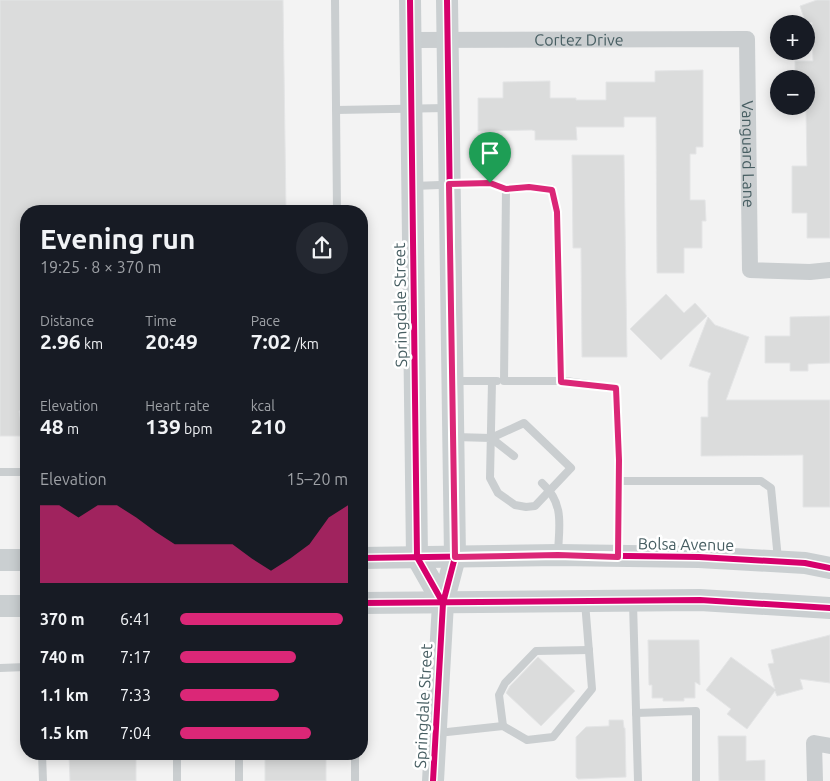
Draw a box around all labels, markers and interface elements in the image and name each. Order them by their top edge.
map controls [770,15,815,115]
button: + [770,15,815,60]
street label: Cortez Drive [534,30,624,49]
button: − [770,70,815,115]
street label: Vanguard Lane [739,100,758,208]
pin [469,132,511,183]
icon: arrive [476,139,504,167]
button: share [296,222,348,274]
text: Evening run [40,223,195,254]
street label: Springdale Street [390,242,410,368]
text: 19:25 · 8 × 370 m [40,258,161,276]
text: Distance [40,313,94,329]
text: Time [145,313,177,329]
text: Pace [251,313,280,329]
text: 2.96 [40,329,81,353]
text: 20:49 [145,329,198,353]
text: 7:02 [251,329,291,353]
text: km [81,336,103,352]
text: /km [291,336,319,352]
text: Elevation [40,398,98,414]
text: Heart rate [145,398,210,414]
text: kcal [251,398,275,414]
text: 48 [40,414,64,438]
text: 139 [145,414,181,438]
text: 210 [251,414,286,438]
text: m [64,421,79,437]
text: bpm [181,421,213,437]
text: Elevation [40,470,107,488]
text: 15–20 m [286,470,348,488]
street label: Bolsa Avenue [638,534,734,554]
text: 370 m [40,610,85,628]
text: 6:41 [120,610,151,628]
street label: Springdale Street [411,642,435,769]
text: 740 m [40,648,85,666]
text: 7:17 [120,648,151,666]
text: 1.1 km [40,686,89,704]
text: 7:33 [120,686,151,704]
text: 1.5 km [40,724,89,742]
text: 7:04 [120,724,151,742]

